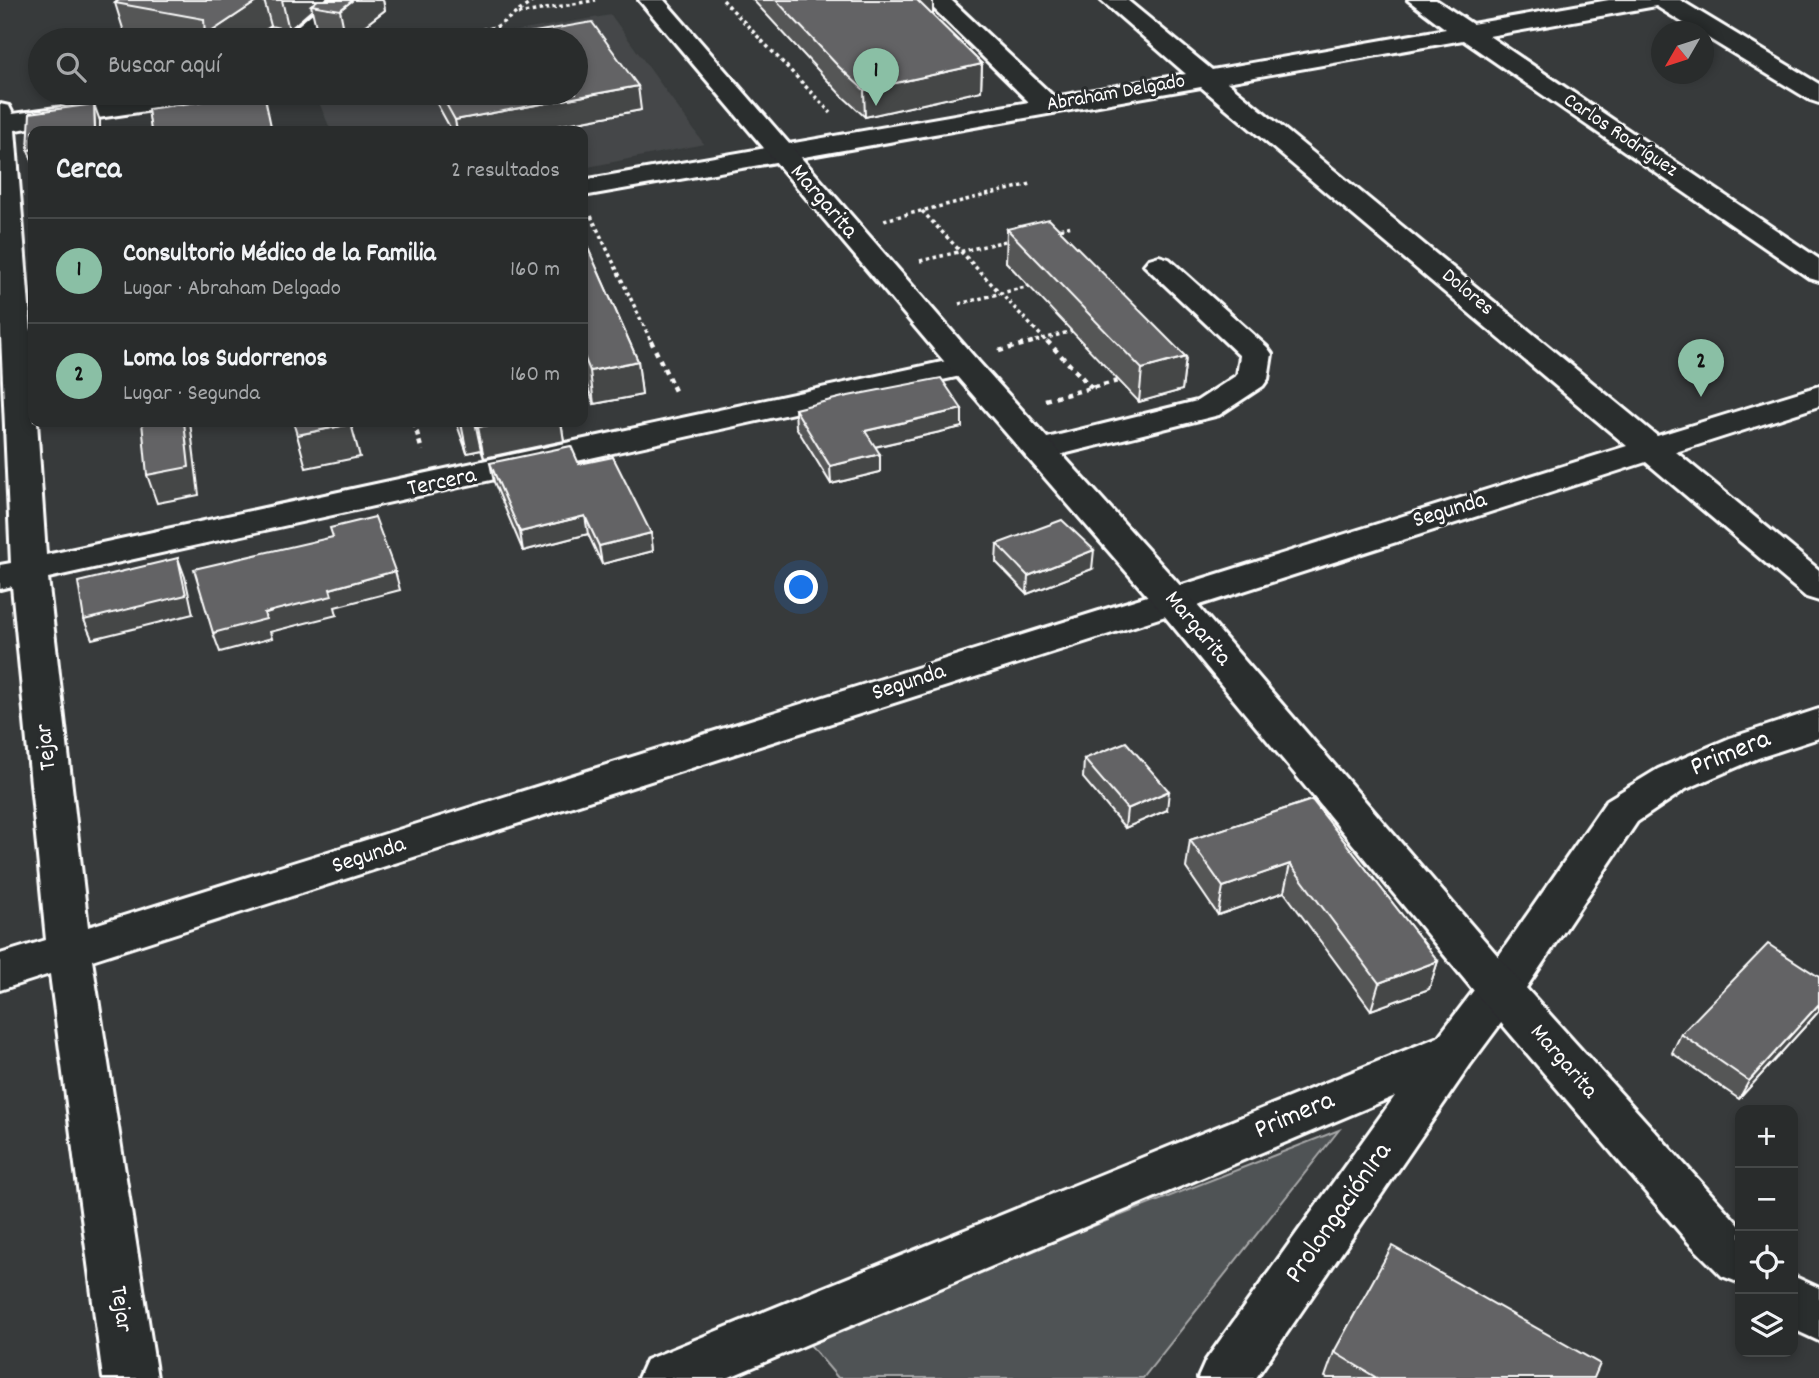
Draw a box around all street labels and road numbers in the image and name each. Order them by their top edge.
street label: Abraham Delgado [1044,67,1188,121]
street label: Carlos Rodríguez [1557,87,1683,186]
street label: Margarita [781,157,866,247]
street label: Dolores [1434,262,1500,324]
street label: Tercera [405,459,480,507]
street label: Segunda [1409,483,1492,538]
street label: Margarita [1155,584,1239,675]
street label: Segunda [868,655,951,711]
street label: Primera [1685,721,1778,789]
street label: Tejar [28,722,66,772]
street label: Segunda [328,828,411,884]
street label: Margarita [1521,1017,1606,1107]
street label: Primera [1249,1082,1342,1152]
street label: Prolongación1ra [1276,1134,1404,1293]
street label: Tejar [100,1284,140,1335]

